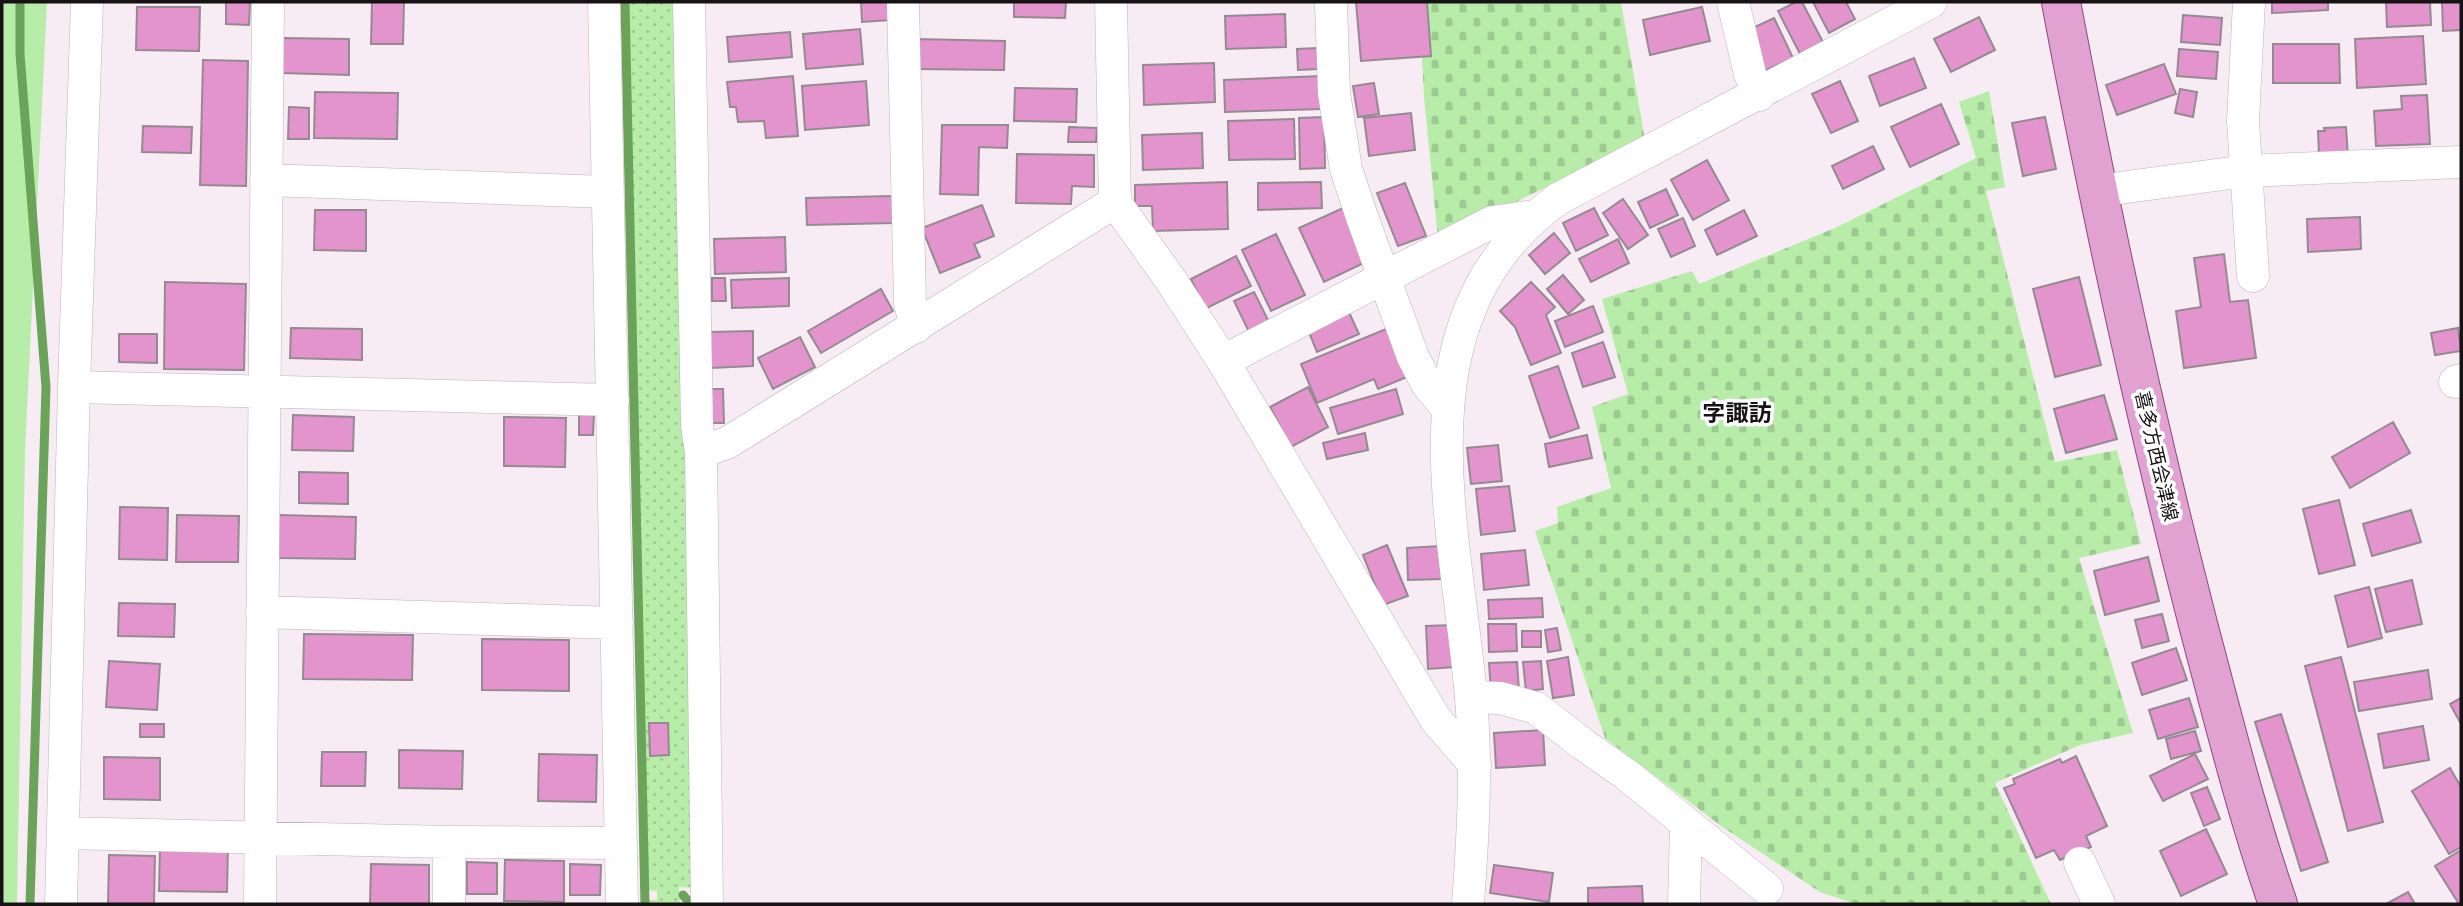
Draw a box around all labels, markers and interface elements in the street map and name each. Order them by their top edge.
street label: 喜多方西会津線 [2129,388,2184,524]
district label: 字諏訪 [1703,398,1772,428]

